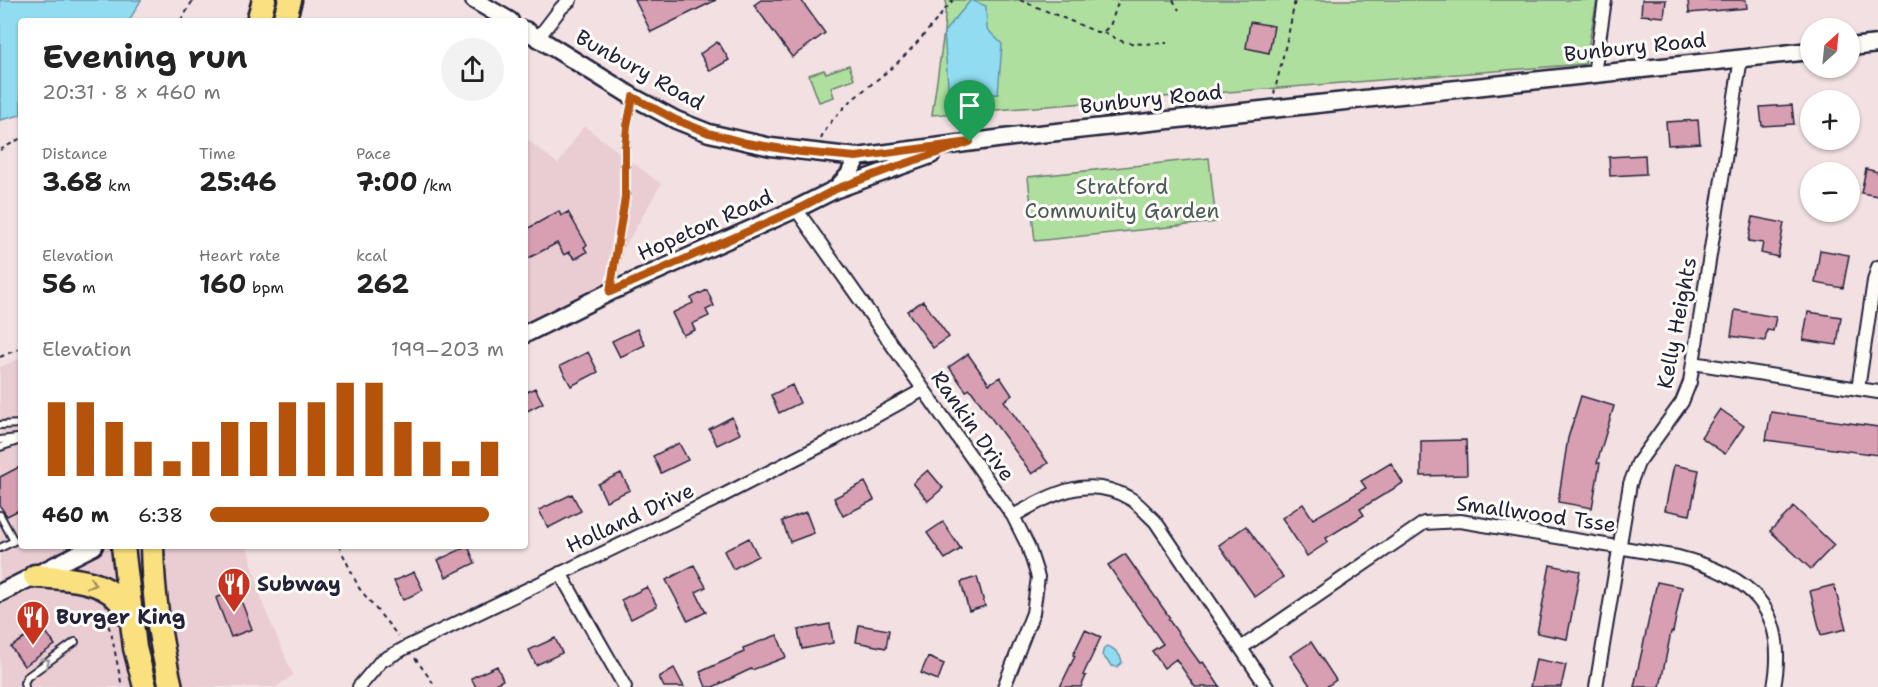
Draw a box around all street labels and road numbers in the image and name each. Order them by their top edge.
street label: Bunbury Road [571,23,709,117]
street label: Bunbury Road [1562,26,1708,68]
street label: Bunbury Road [1078,78,1224,120]
street label: Hopeton Road [633,183,777,267]
street label: Kelly Heights [1651,255,1703,391]
street label: Rankin Drive [925,365,1021,487]
street label: Holland Drive [561,476,699,560]
street label: Smallwood Tsse [1454,489,1618,539]

